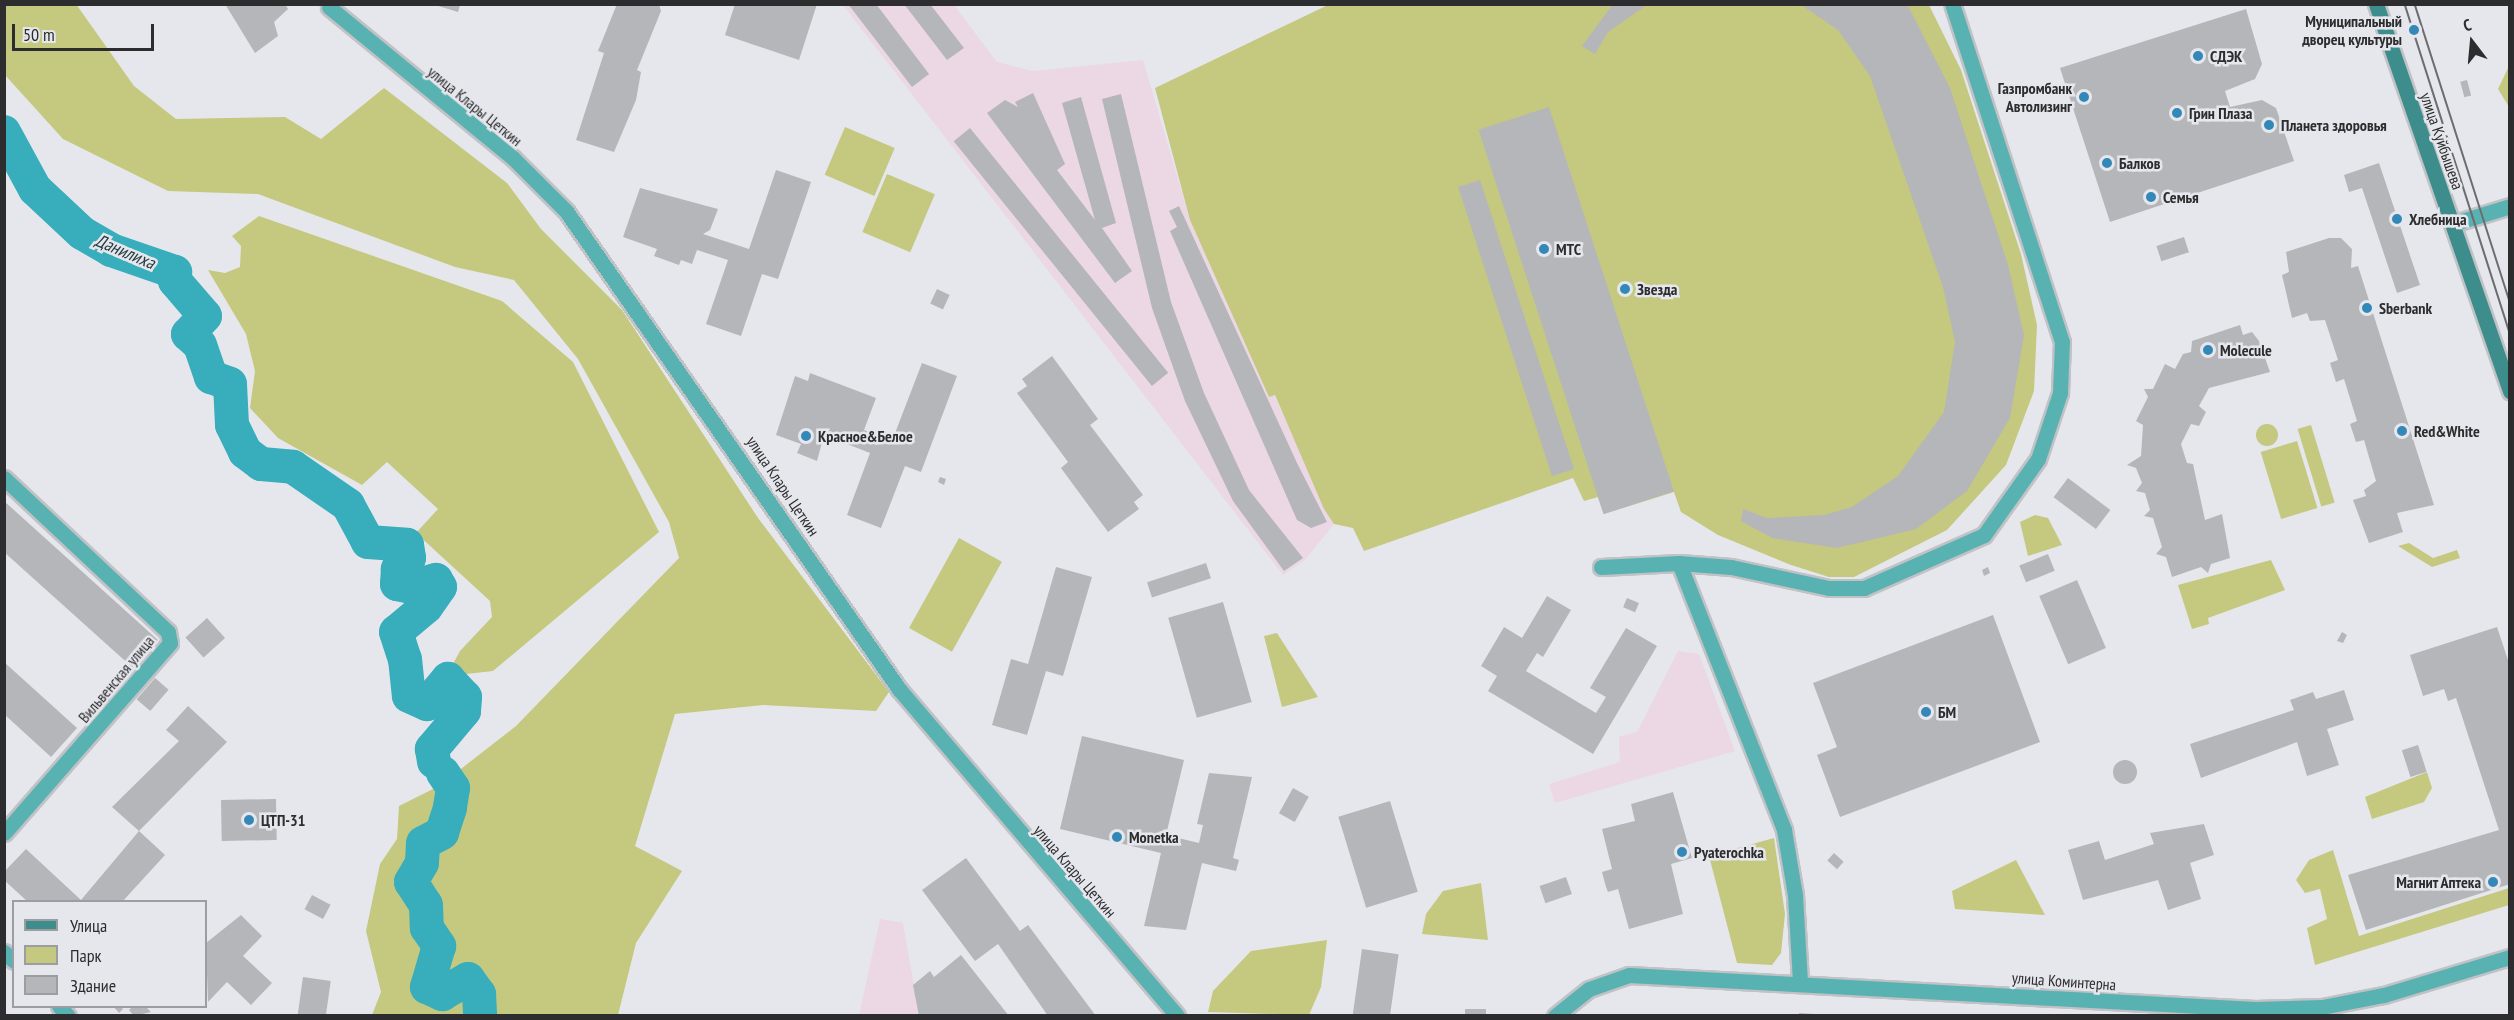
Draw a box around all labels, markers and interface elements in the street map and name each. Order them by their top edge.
place label: Муниципальный дворец культуры [2302,11,2402,49]
scale bar [15,12,158,50]
north arrow [2442,12,2502,72]
text: С [2461,14,2473,35]
text: 50 m [23,23,55,46]
marker: Муниципальный дворец культуры [2407,23,2421,37]
place label: СДЭК [2210,46,2242,66]
marker: СДЭК [2191,49,2205,63]
street label: улица Клары Цеткин [424,62,526,150]
place label: Газпромбанк Автолизинг [1998,78,2072,116]
marker: Газпромбанк Автолизинг [2077,90,2091,104]
street label: улица Куйбышева [2416,90,2468,192]
place label: Грин Плаза [2189,103,2252,123]
marker: Грин Плаза [2170,106,2184,120]
place label: Планета здоровья [2281,115,2387,135]
marker: Планета здоровья [2262,118,2276,132]
place label: Балков [2119,153,2160,173]
marker: Балков [2100,156,2114,170]
place label: Семья [2163,187,2199,207]
marker: Семья [2144,190,2158,204]
place label: Хлебница [2409,209,2467,229]
marker: Хлебница [2390,212,2404,226]
water label: Данилиха [92,230,158,274]
place label: МТС [1556,239,1581,259]
marker: МТС [1537,242,1551,256]
place label: Звезда [1637,279,1677,299]
marker: Звезда [1618,282,1632,296]
place label: Sberbank [2379,298,2432,318]
marker: Sberbank [2360,301,2374,315]
place label: Molecule [2220,340,2272,360]
marker: Molecule [2201,343,2215,357]
place label: Red&White [2414,421,2480,441]
marker: Red&White [2395,424,2409,438]
place label: Красное&Белое [818,426,913,446]
marker: Красное&Белое [799,429,813,443]
street label: улица Клары Цеткин [743,432,823,540]
street label: Вильвенская улица [74,632,158,726]
place label: БМ [1938,702,1956,722]
marker: БМ [1919,705,1933,719]
place label: ЦТП-31 [261,810,305,830]
marker: ЦТП-31 [242,813,256,827]
street label: улица Клары Цеткин [1030,821,1120,921]
place label: Monetka [1129,827,1179,847]
marker: Monetka [1110,830,1124,844]
place label: Pyaterochka [1694,842,1764,862]
marker: Pyaterochka [1675,845,1689,859]
place label: Магнит Аптека [2395,872,2481,892]
marker: Магнит Аптека [2486,875,2500,889]
legend [12,900,207,1008]
text: Улица [70,914,107,937]
text: Парк [70,944,101,967]
street label: улица Коминтерна [2011,968,2117,994]
text: Здание [70,974,116,997]

